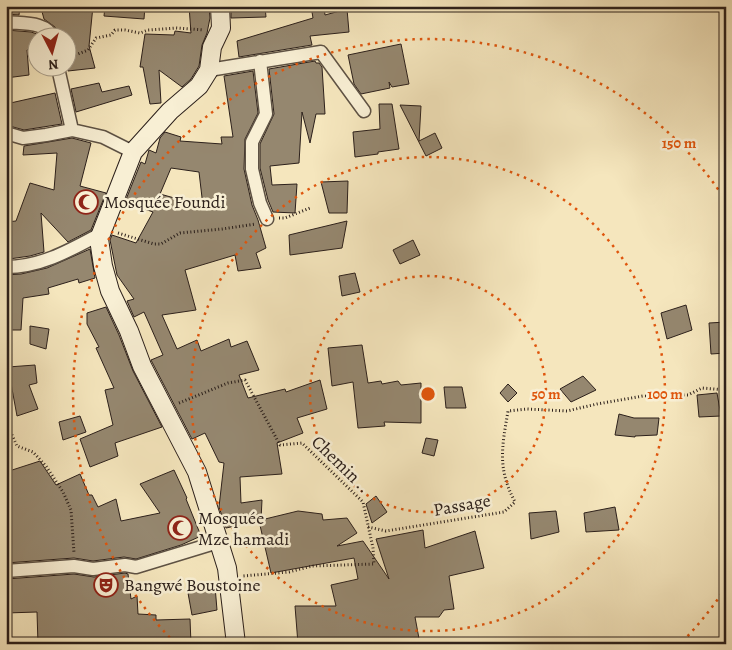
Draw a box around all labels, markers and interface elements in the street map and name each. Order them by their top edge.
north arrow [28,28,78,78]
text: N [47,54,59,74]
text: 150 m [662,133,697,153]
mosque icon: Mosquée Foundi [73,189,99,215]
place label: Mosquée Foundi [104,190,226,214]
text: 50 m [531,384,561,404]
text: 100 m [647,384,683,404]
centre of rings [419,385,437,403]
street label: Chemin .. [306,430,376,498]
street label: Passage [431,488,493,522]
place label: Mosquée Mze hamadi [198,506,289,551]
mosque icon: Mosquée Mze hamadi [167,515,193,541]
theatre icon: Bangwé Boustoine [93,572,119,598]
place label: Bangwé Boustoine [124,573,260,597]

